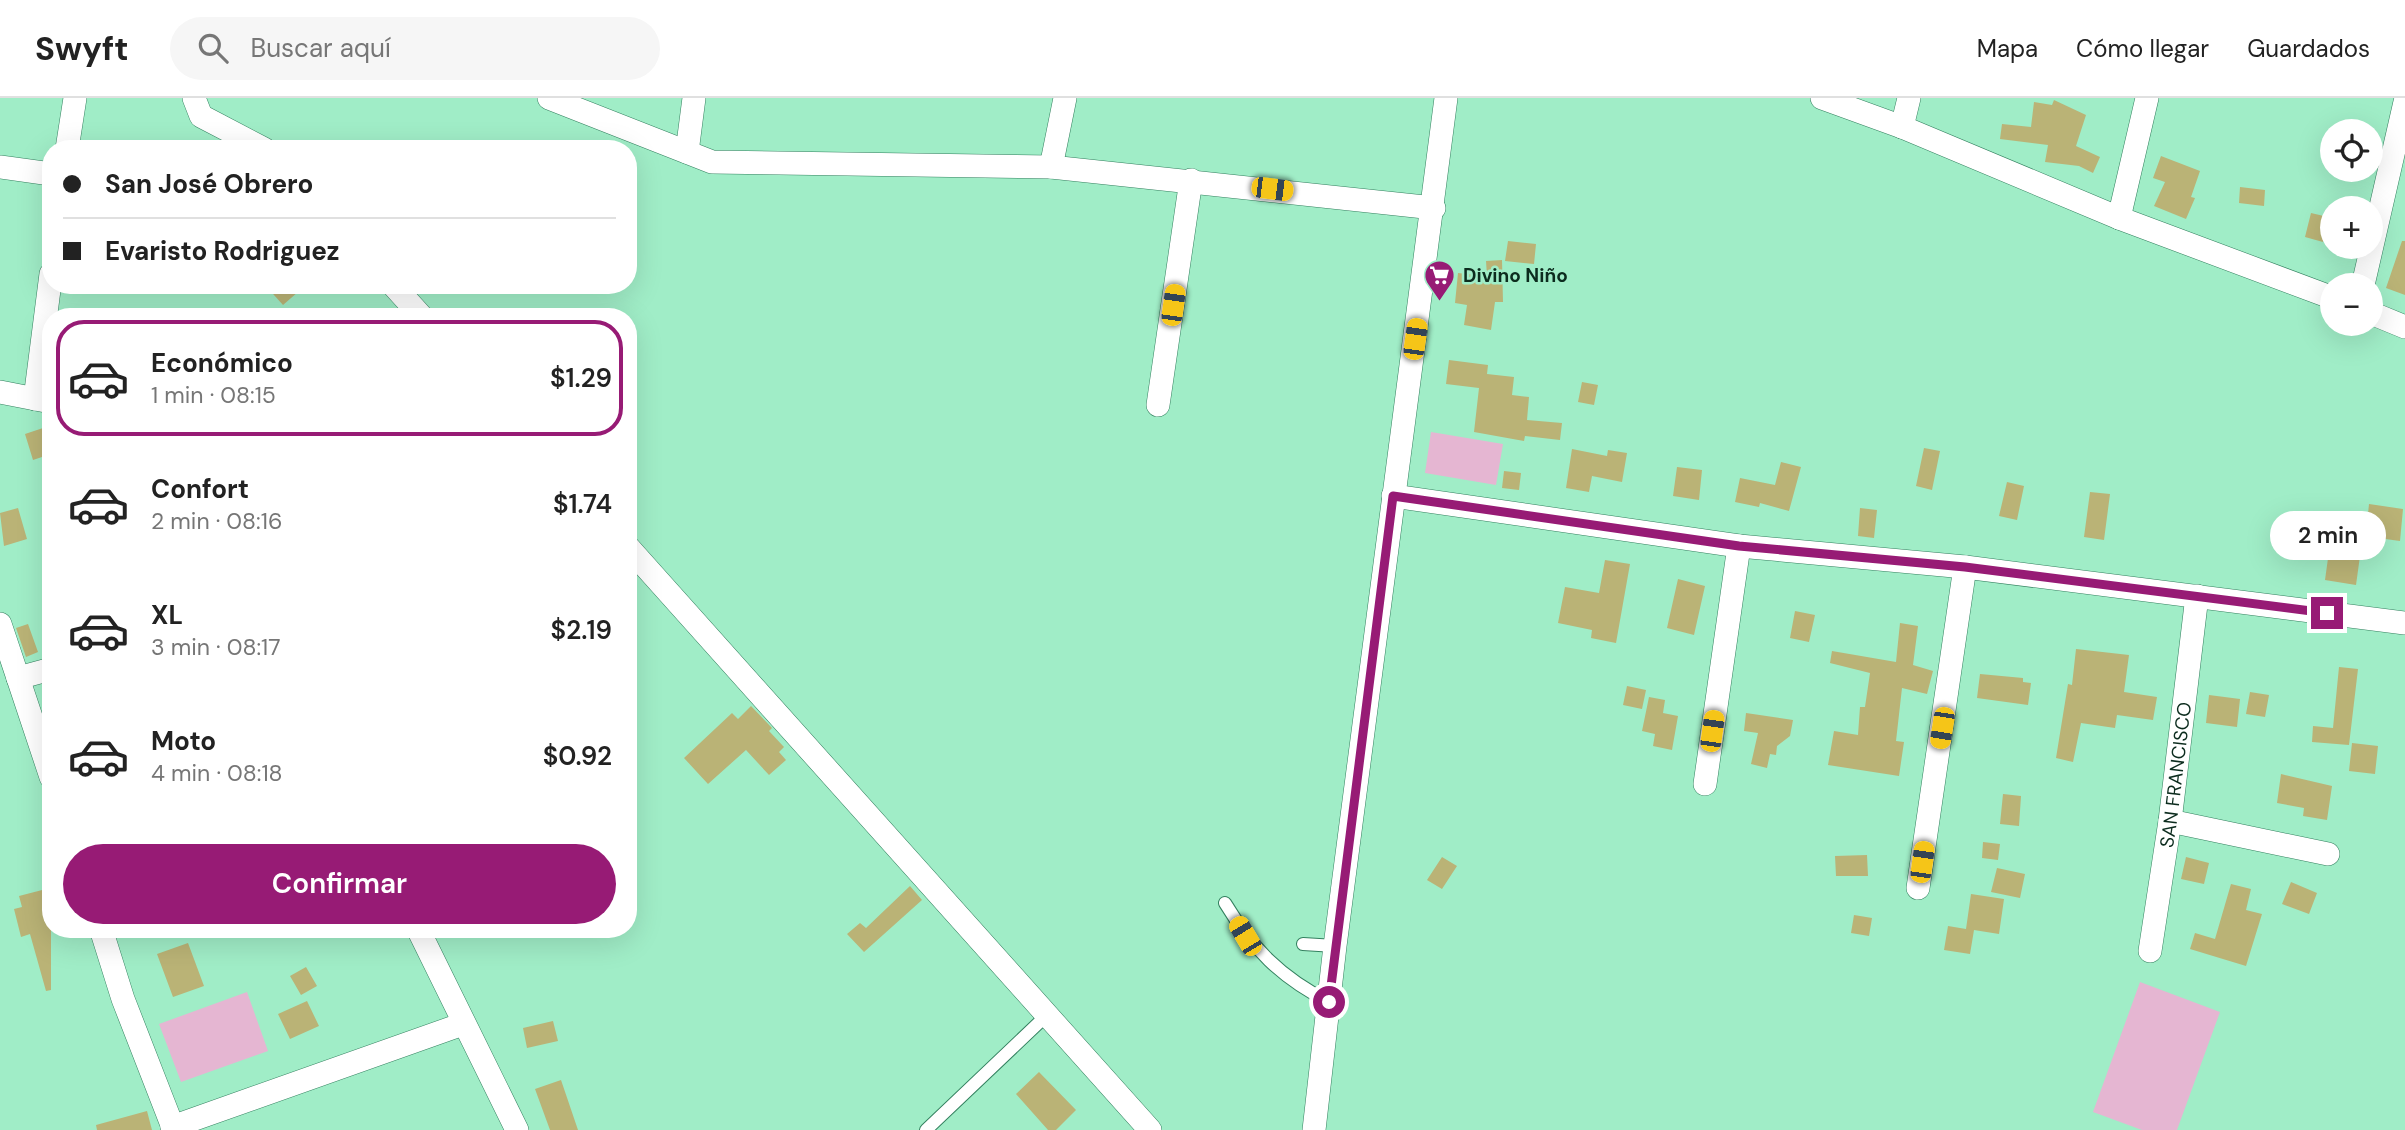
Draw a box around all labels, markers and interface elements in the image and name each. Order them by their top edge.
search box [170,17,660,80]
text: Swyft [35,27,128,70]
icon: search [194,29,232,67]
text: Buscar aquí [250,31,391,65]
text: Mapa [1977,33,2038,64]
text: Cómo llegar [2076,33,2209,64]
text: Guardados [2247,33,2370,64]
map controls [2320,119,2383,336]
button: locate [2320,119,2383,182]
text: San José Obrero [105,167,313,201]
car [1250,176,1295,202]
button: + [2320,196,2383,259]
text: Evaristo Rodriguez [105,234,340,268]
supermarket icon: Divino Niño [1423,258,1457,302]
place label: Divino Niño [1463,263,1568,288]
button: − [2320,273,2383,336]
car [1160,283,1187,327]
car [1402,317,1429,361]
text: Económico [151,346,293,380]
icon: car [67,347,130,410]
text: $1.29 [550,361,612,395]
text: 1 min · 08:15 [151,380,276,410]
text: Confort [151,472,249,506]
icon: car [67,473,130,536]
text: $1.74 [553,487,612,521]
text: 2 min · 08:16 [151,506,282,536]
callout: 2 min [2269,512,2385,560]
text: 2 min [2298,520,2358,550]
route end [2311,597,2343,629]
text: XL [151,598,183,632]
icon: car [67,599,130,662]
text: $2.19 [551,613,612,647]
text: 3 min · 08:17 [151,632,281,662]
street label: SAN FRANCISCO [2154,701,2197,849]
car [1929,706,1956,750]
car [1699,709,1726,753]
text: Moto [151,724,216,758]
icon: car [67,725,130,788]
text: $0.92 [543,739,612,773]
text: 4 min · 08:18 [151,758,283,788]
car [1909,840,1936,884]
button: Confirmar [63,844,616,924]
car [1226,913,1265,959]
route start [1313,986,1345,1018]

